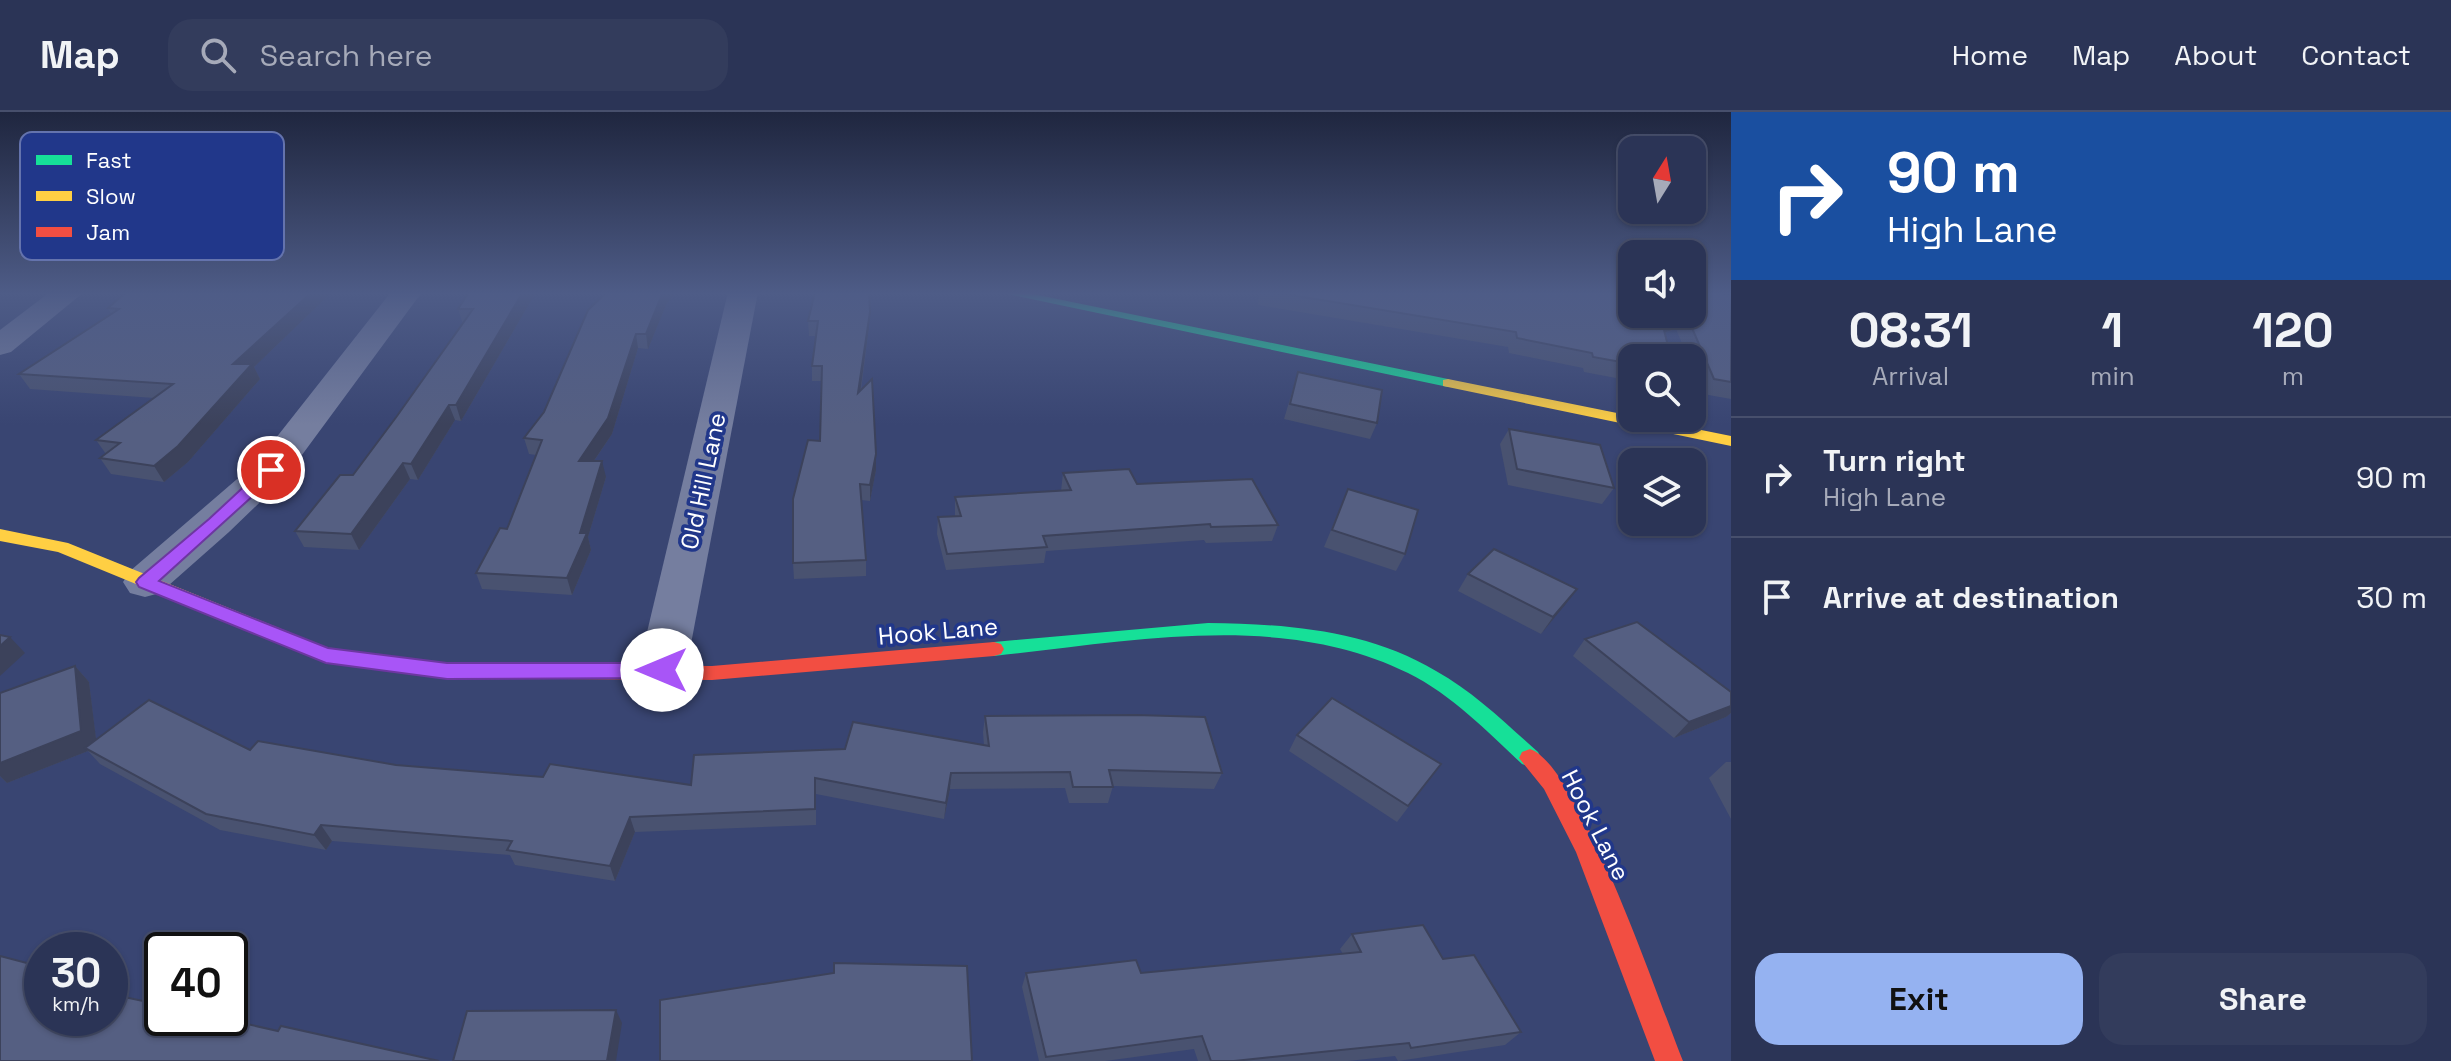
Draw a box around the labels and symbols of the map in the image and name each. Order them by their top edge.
legend [20,132,284,260]
north arrow [1618,136,1706,224]
text: Fast [86,146,132,174]
text: Slow [86,182,136,210]
text: Jam [86,218,130,246]
street label: Old Hill Lane [673,410,733,552]
pin [237,436,305,504]
street label: Hook Lane [877,610,999,652]
position arrow [620,628,704,712]
street label: Hook Lane [1555,764,1637,886]
speed limit sign: 40 [144,932,248,1036]

